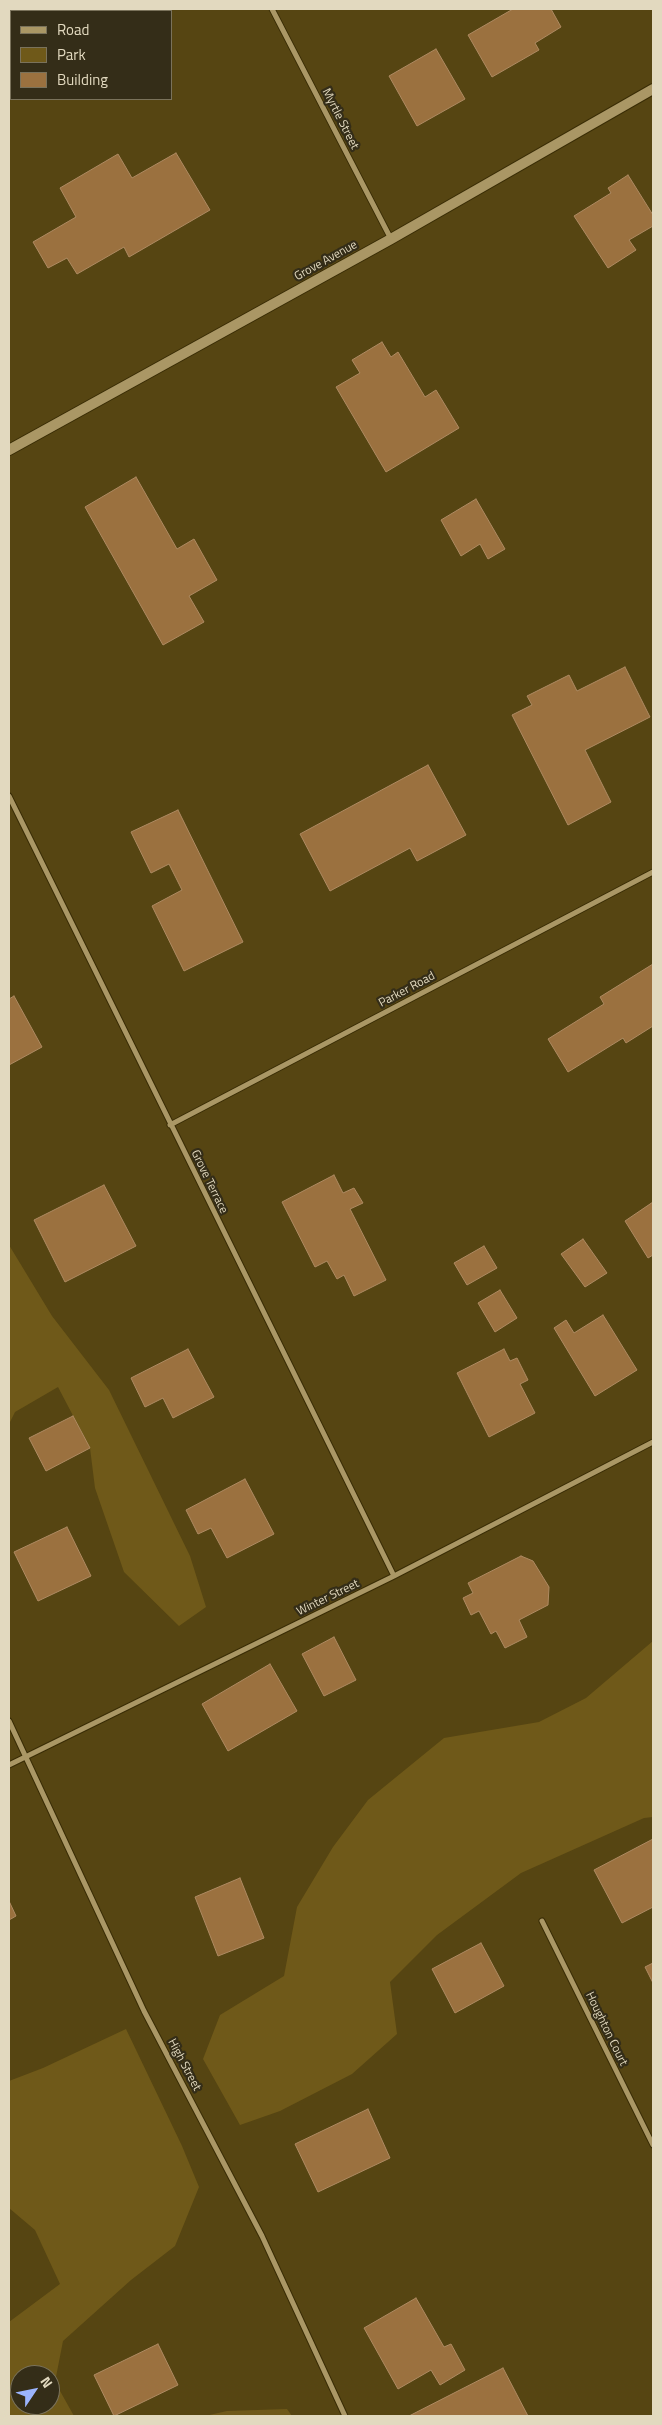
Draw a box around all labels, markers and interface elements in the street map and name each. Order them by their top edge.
legend [10,10,172,100]
text: Road [57,18,89,41]
text: Park [57,43,86,66]
text: Building [57,68,108,91]
street label: Myrtle Street [318,86,362,152]
street label: Grove Avenue [292,238,360,284]
street label: Parker Road [376,969,438,1011]
street label: Grove Terrace [187,1148,231,1216]
street label: Winter Street [294,1577,362,1619]
street label: Houghton Court [582,1990,630,2068]
street label: High Street [164,2036,204,2094]
north arrow [10,2365,60,2415]
text: N [36,2372,58,2392]

